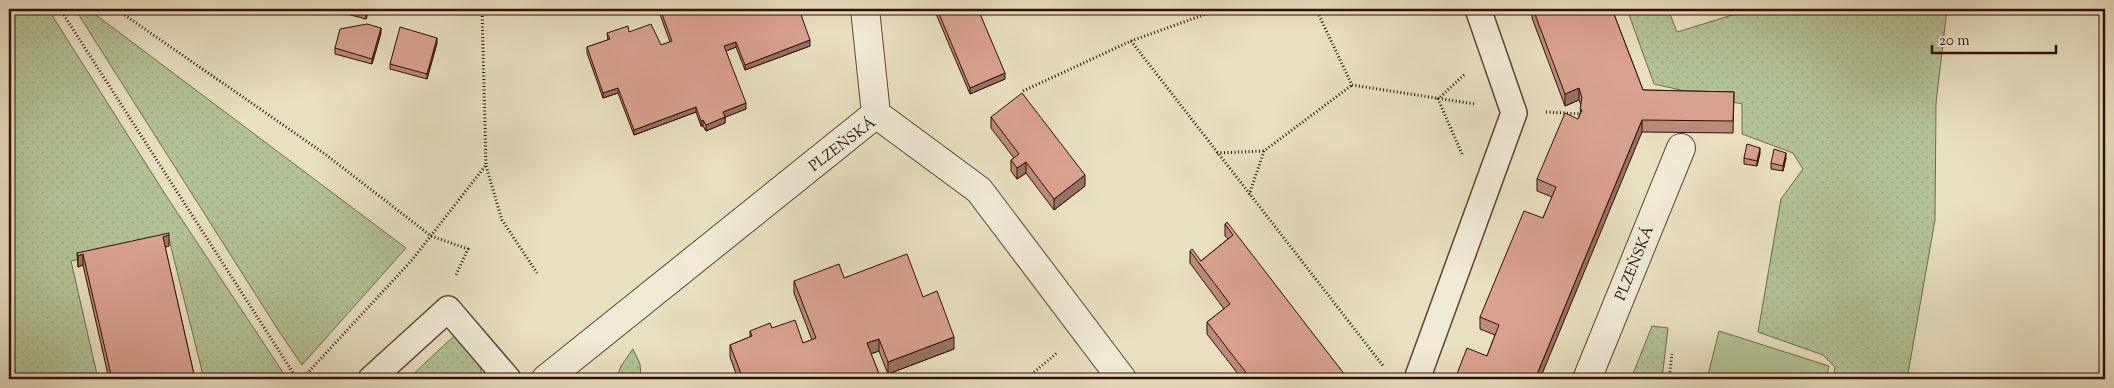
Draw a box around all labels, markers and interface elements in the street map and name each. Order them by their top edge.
scale bar [1932,22,2055,54]
text: 20 m [1939,31,1970,52]
street label: PLZEŇSKÁ [804,112,881,177]
street label: PLZEŇSKÁ [1610,223,1660,304]

